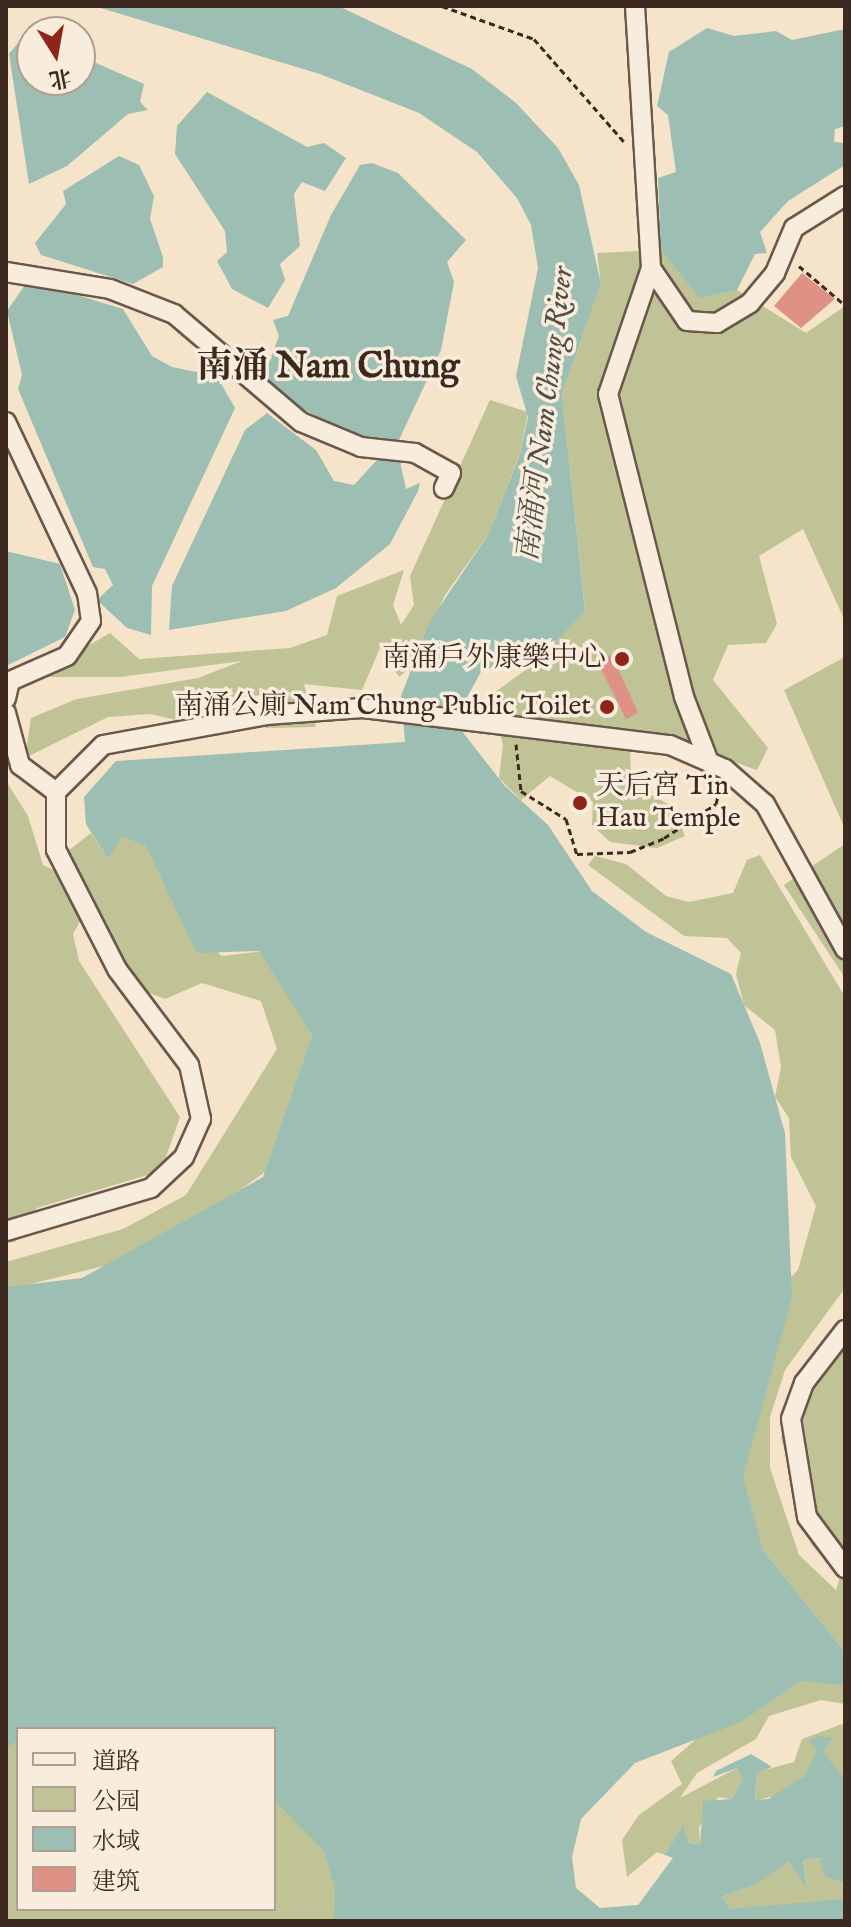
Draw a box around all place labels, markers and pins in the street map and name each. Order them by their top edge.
place label: 南涌戶外康樂中心 [382,642,606,676]
marker: 南涌戶外康樂中心 [613,650,631,668]
place label: 南涌公廁 Nam Chung Public Toilet [175,690,591,724]
marker: 南涌公廁 Nam Chung Public Toilet [598,698,616,716]
place label: 天后宮 Tin Hau Temple [596,770,741,836]
marker: 天后宮 Tin Hau Temple [571,794,589,812]

